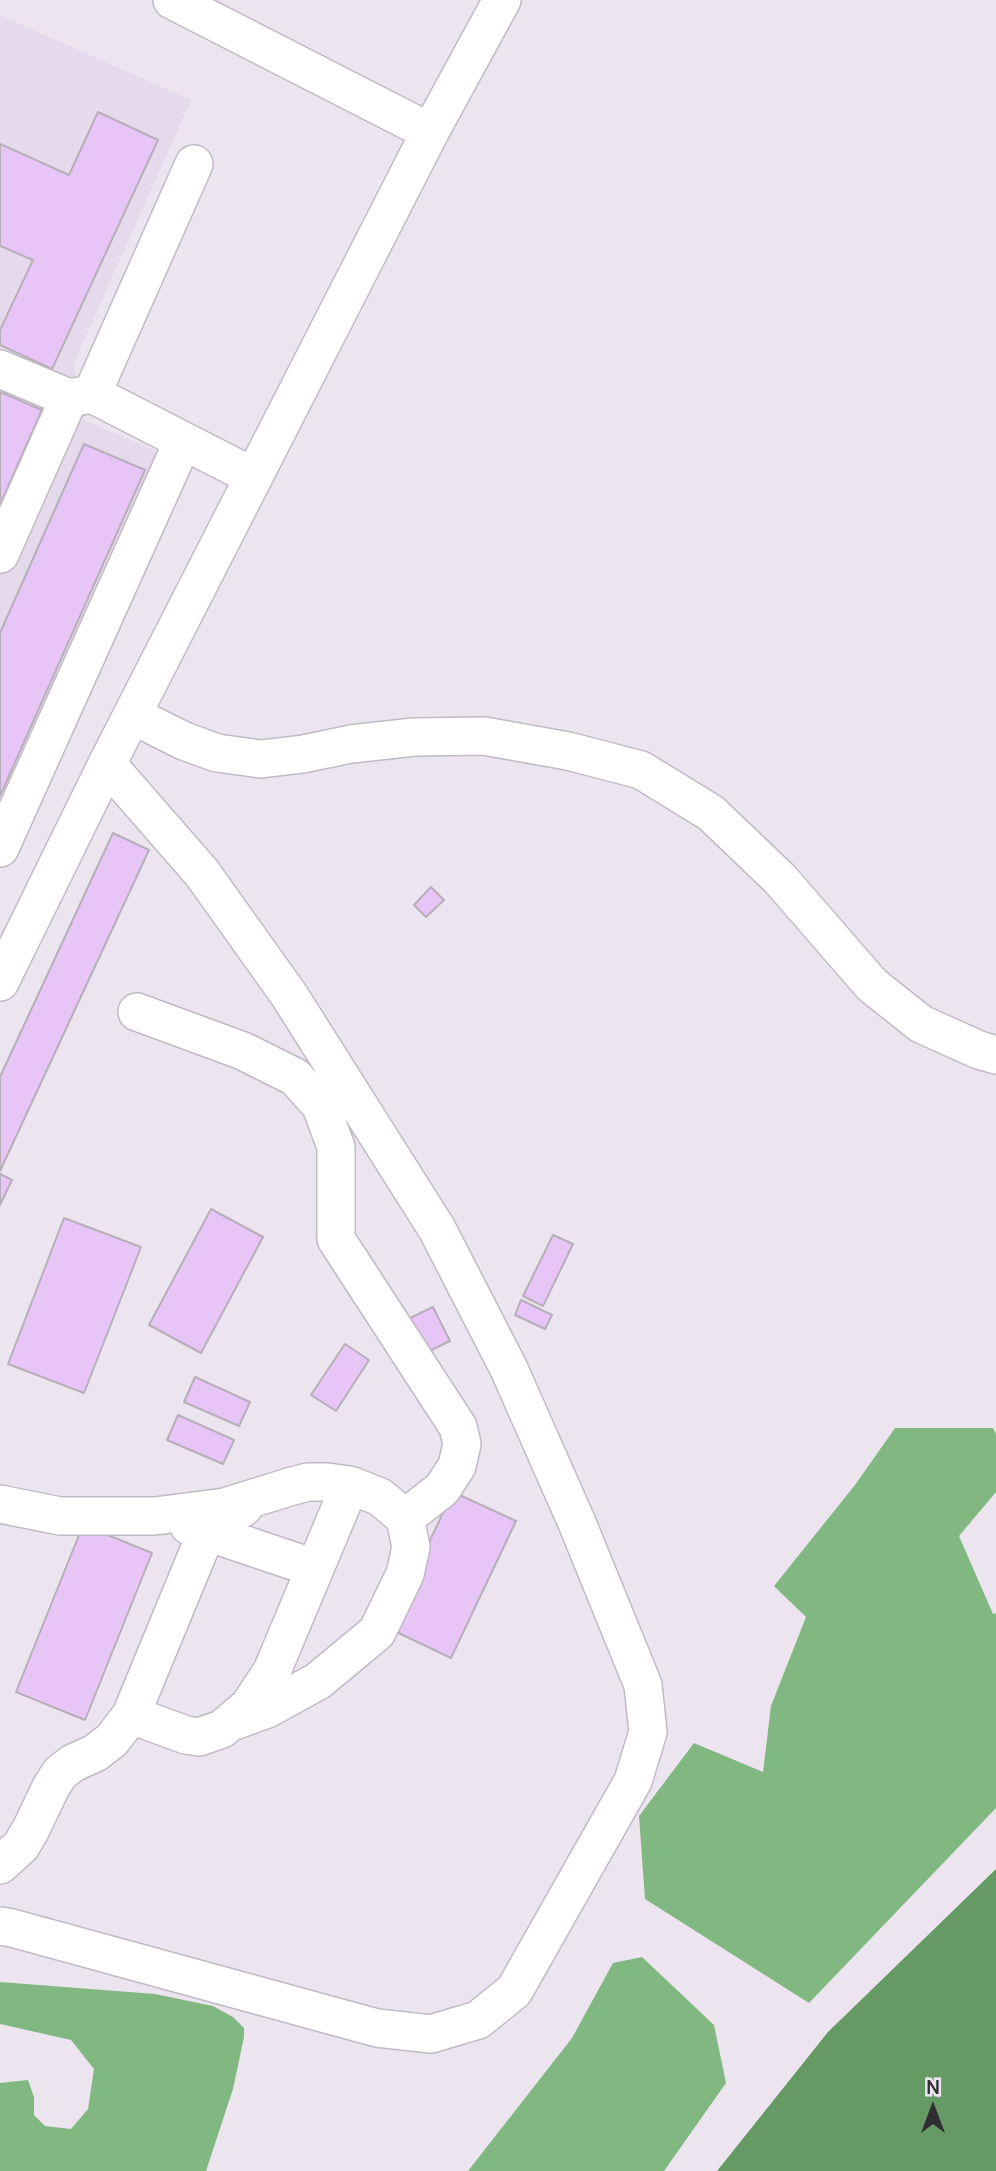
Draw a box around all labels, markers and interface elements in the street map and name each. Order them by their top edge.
north arrow [898,2073,968,2143]
text: N [926,2074,940,2100]

